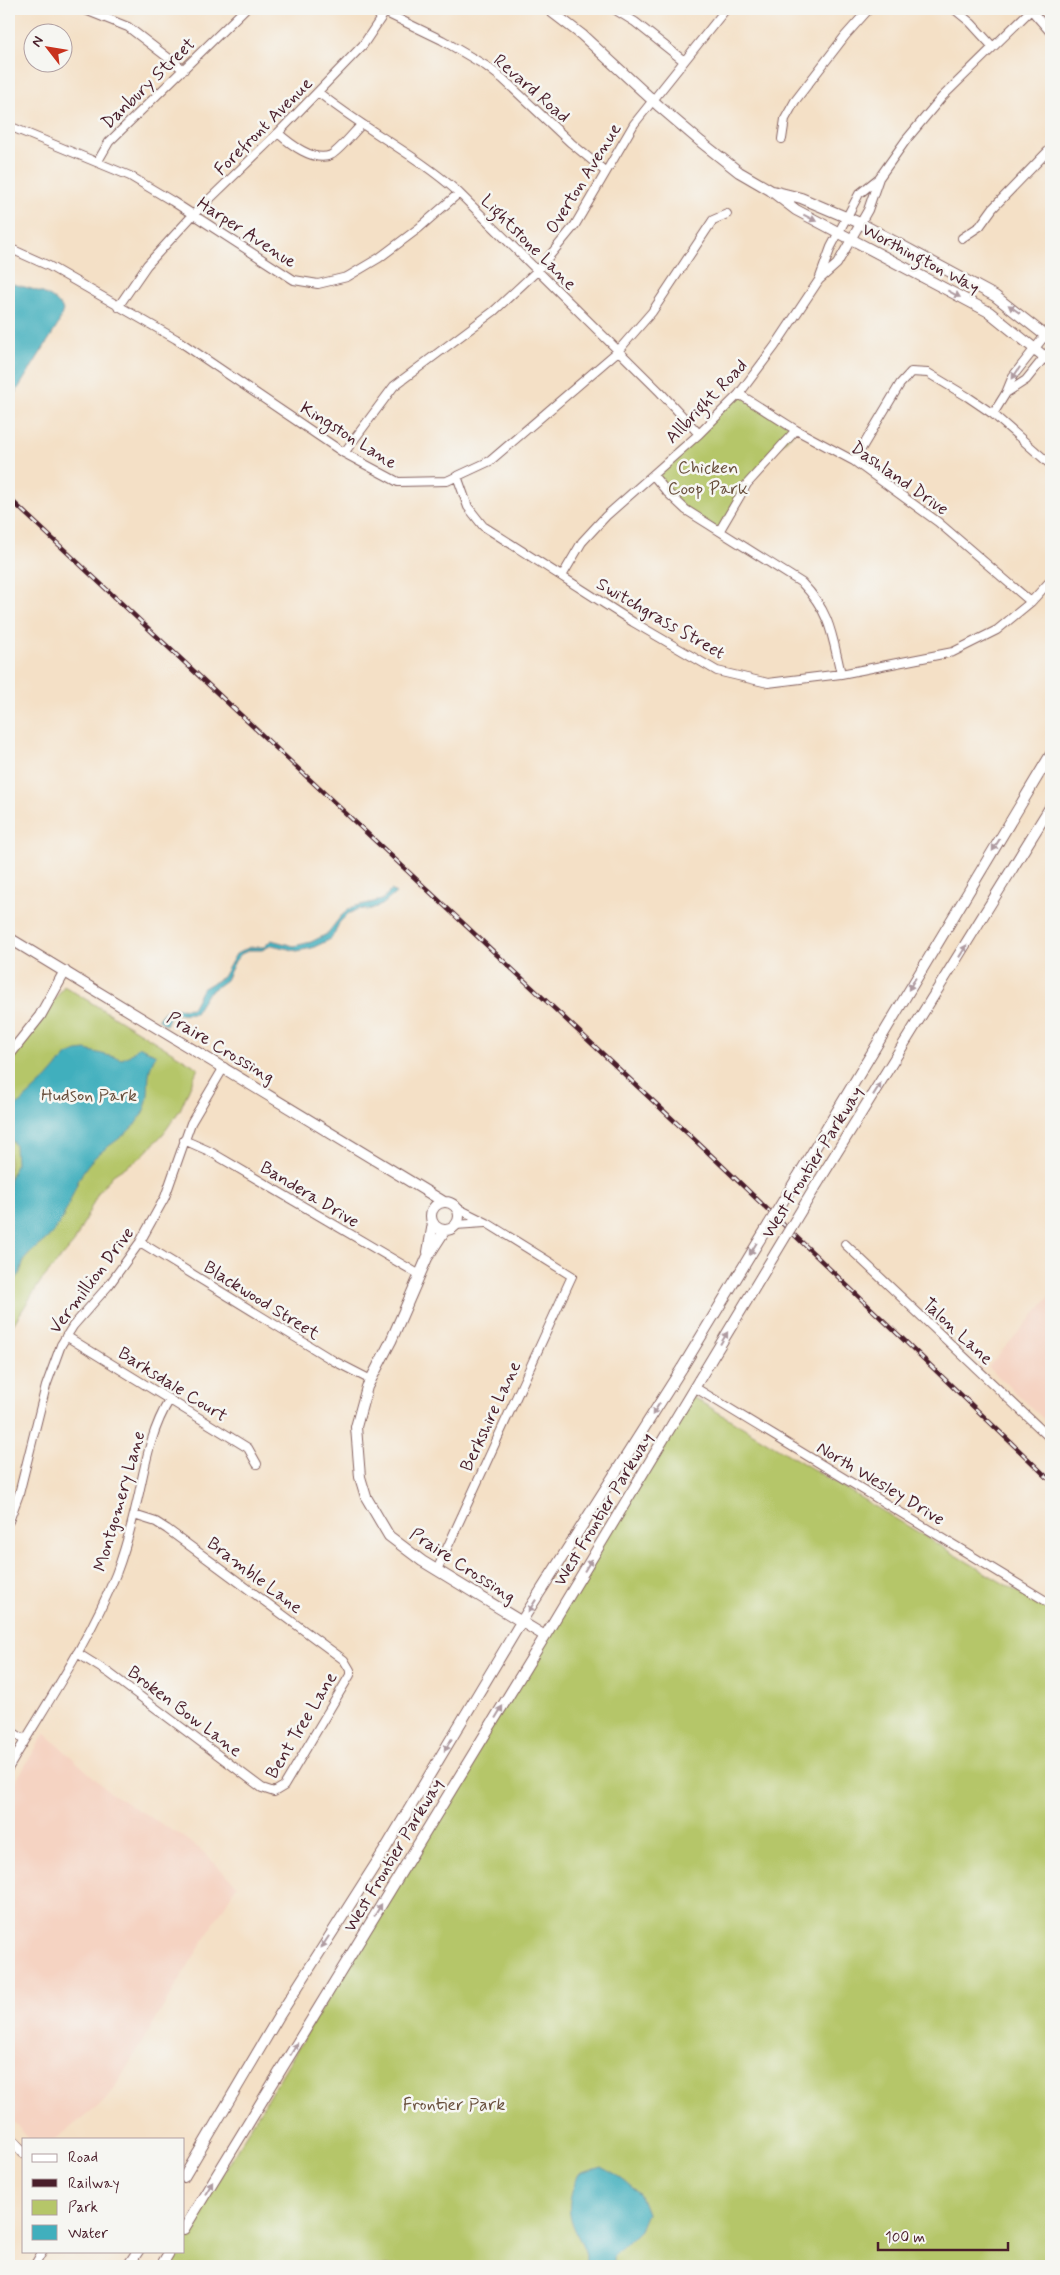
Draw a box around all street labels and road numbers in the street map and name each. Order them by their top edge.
street label: Danbury Street [96,33,201,135]
street label: Revard Road [488,49,575,129]
street label: Forefront Avenue [209,72,318,181]
street label: Overton Avenue [540,119,628,238]
street label: Lightstone Lane [474,190,582,297]
street label: Harper Avenue [192,192,301,274]
street label: Worthington Way [857,218,984,302]
street label: Allbright Road [660,354,755,451]
street label: Kingston Lane [295,396,402,476]
street label: Dashland Drive [846,436,953,521]
street label: Switchgrass Street [592,572,729,666]
street label: Praire Crossing [162,1006,279,1090]
street label: West Frontier Parkway [756,1082,869,1243]
street label: Bandera Drive [255,1156,364,1234]
street label: Vermillion Drive [44,1222,140,1339]
street label: Blackwood Street [199,1256,324,1346]
street label: Talon Lane [917,1293,998,1371]
street label: Barksdale Court [113,1342,232,1428]
street label: Berkshire Lane [455,1357,527,1476]
street label: Montgomery Lane [88,1428,152,1574]
street label: West Frontier Parkway [548,1428,659,1591]
street label: North Wesley Drive [812,1436,949,1532]
street label: Praire Crossing [405,1523,520,1609]
street label: Bramble Lane [202,1532,307,1620]
street label: Broken Bow Lane [122,1661,247,1763]
street label: Bent Tree Lane [261,1668,343,1783]
street label: West Frontier Parkway [338,1774,449,1937]

